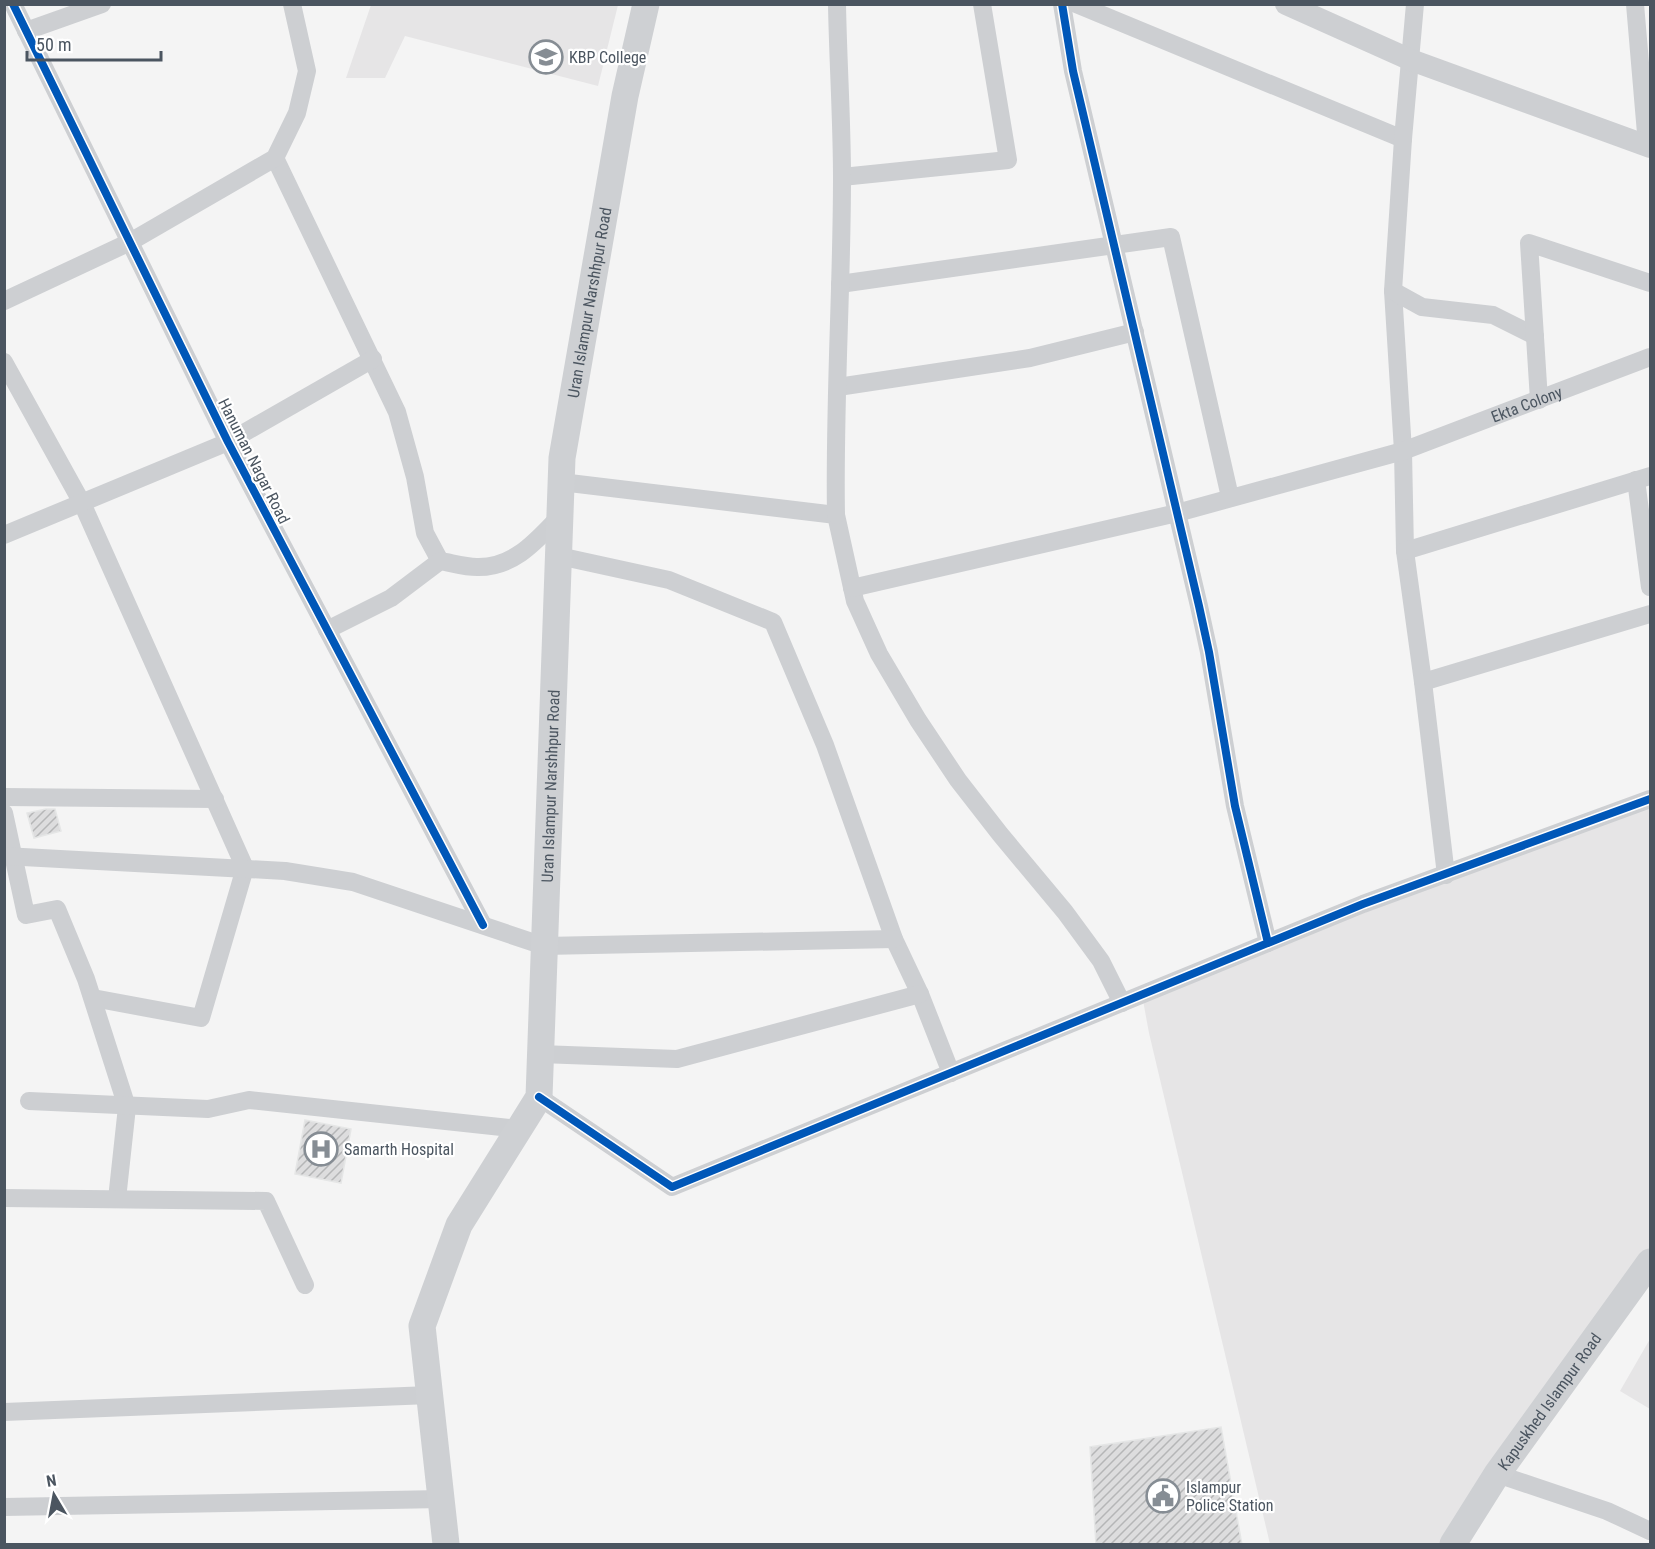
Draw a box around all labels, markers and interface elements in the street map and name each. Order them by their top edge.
scale bar [27,24,160,62]
text: 50 m [36,34,71,55]
school or university icon: KBP College [528,39,564,75]
place label: KBP College [569,48,646,67]
street label: Uran Islampur Narshhpur Road [563,206,615,399]
street label: Ekta Colony [1488,382,1565,426]
street label: Hanuman Nagar Road [214,395,294,527]
street label: Uran Islampur Narshhpur Road [537,689,563,883]
hospital icon: Samarth Hospital [303,1131,339,1167]
place label: Samarth Hospital [344,1140,454,1159]
street label: Kapuskhed Islampur Road [1493,1329,1605,1474]
north arrow [24,1465,84,1525]
text: N [45,1471,58,1491]
public building icon: Islampur Police Station [1145,1478,1181,1514]
place label: Islampur Police Station [1186,1478,1274,1515]

